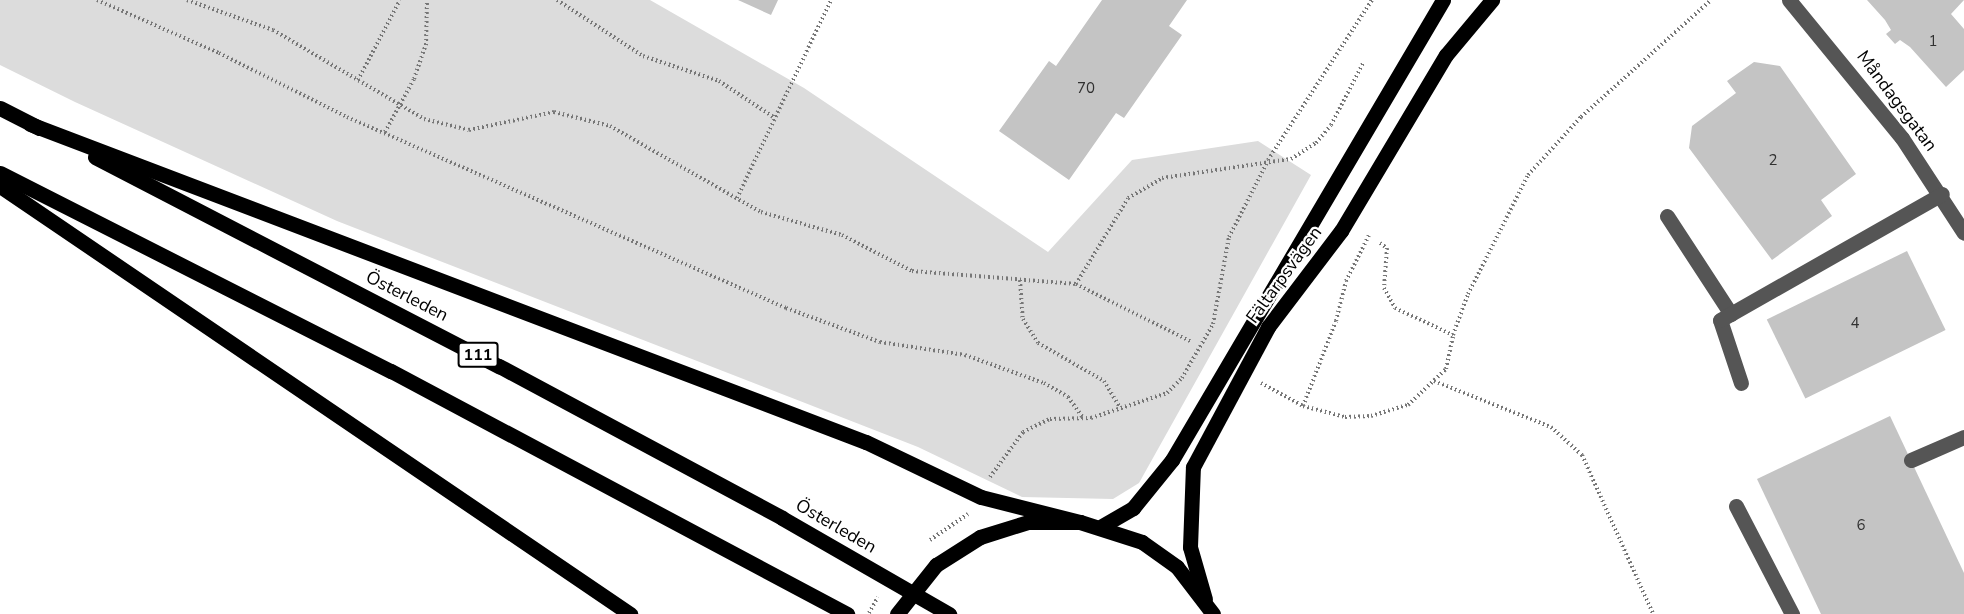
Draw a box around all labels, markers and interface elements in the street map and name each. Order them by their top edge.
house number: 1 [1929,33,1937,51]
street label: Måndagsgatan [1852,46,1942,156]
house number: 70 [1077,80,1095,98]
house number: 2 [1769,152,1777,170]
street label: Fältarpsvägen [1242,222,1326,328]
street label: Österleden [362,266,452,326]
house number: 4 [1851,315,1859,333]
road number: 111 [457,342,499,368]
street label: Österleden [792,494,880,558]
house number: 6 [1857,517,1865,535]

